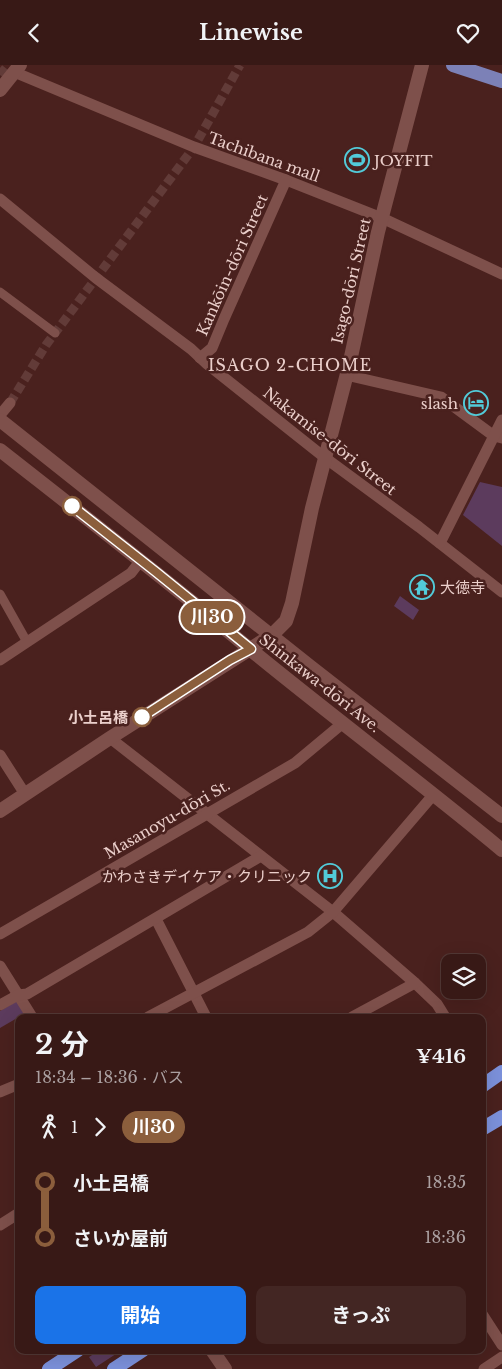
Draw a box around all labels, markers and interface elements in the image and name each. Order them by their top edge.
icon: back [20,19,48,47]
text: Linewise [199,19,303,46]
icon: heart [454,19,482,47]
street label: Tachibana mall [206,128,322,186]
sports icon: JOYFIT [344,147,370,173]
place label: JOYFIT [372,151,433,170]
street label: Kankōin-dōri Street [192,191,272,339]
street label: Isago-dōri Street [327,216,375,346]
district label: ISAGO 2-CHOME [208,355,372,375]
street label: Nakamise-dōri Street [260,383,401,499]
hotel icon: slash [463,390,489,416]
place label: slash [421,394,458,413]
unlabelled marker [62,496,82,516]
temple icon: 大徳寺 [409,574,435,600]
place label: 大徳寺 [440,578,485,597]
line badge: 川30 [183,601,241,633]
text: 川30 [190,606,234,628]
street label: Shinkawa-dōri Ave. [256,630,384,736]
marker: 小土呂橋 [132,707,152,727]
place label: 小土呂橋 [68,708,129,727]
street label: Masanoyu-dōri St. [101,775,233,863]
hospital icon: かわさきデイケア・クリニック [317,863,343,889]
place label: かわさきデイケア・クリニック [102,867,312,886]
map controls [441,954,486,999]
button: layers [441,954,486,999]
text: 2 分 [35,1027,89,1062]
text: ¥416 [416,1045,466,1068]
text: 18:34 – 18:36 · バス [35,1067,184,1087]
icon: walk [35,1113,63,1141]
icon: forward [86,1113,114,1141]
text: 川30 [132,1116,175,1138]
text: 1 [71,1117,78,1137]
text: 小土呂橋 [73,1172,149,1195]
text: 18:35 [426,1172,466,1192]
text: さいか屋前 [73,1227,168,1250]
text: 18:36 [424,1227,466,1247]
button: 開始 [35,1286,246,1344]
button: きっぷ [256,1286,466,1344]

